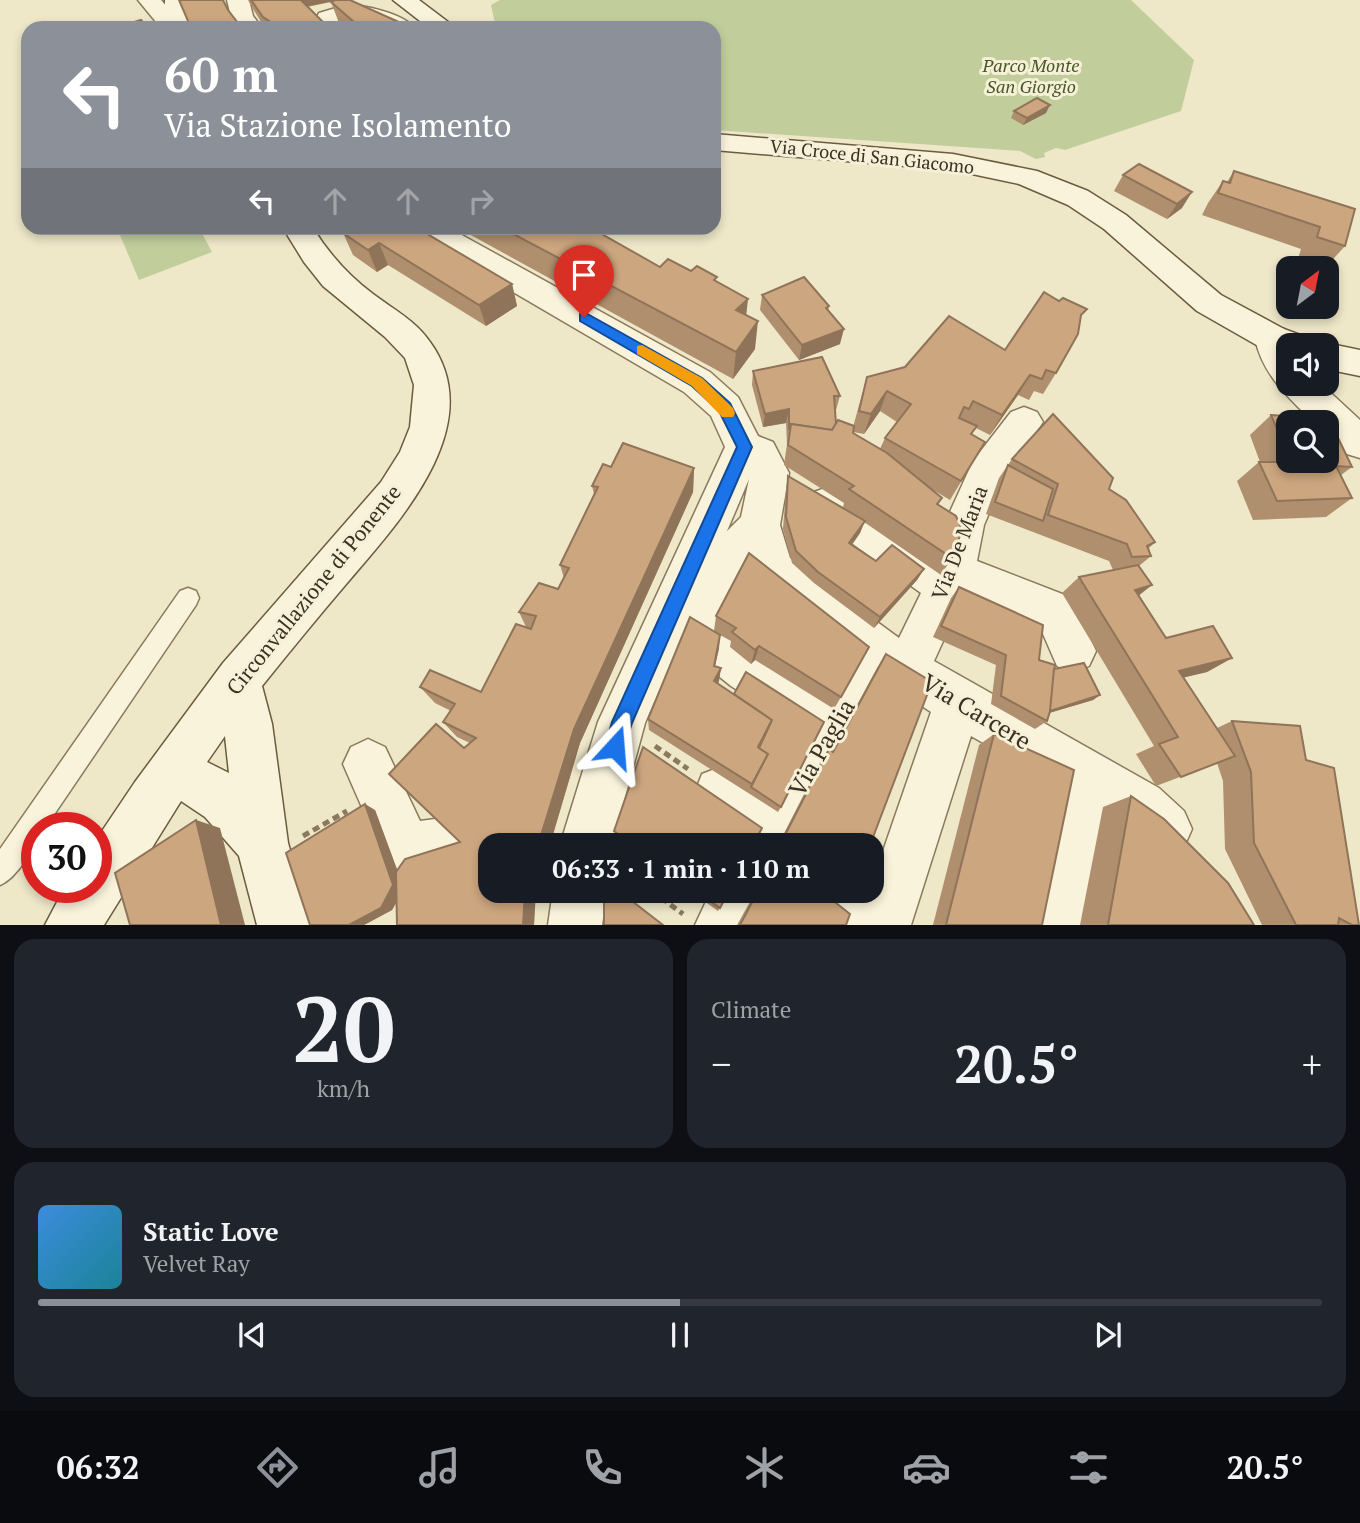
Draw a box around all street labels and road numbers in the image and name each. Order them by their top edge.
street label: Via Croce di San Giacomo [769,133,975,179]
street label: Circonvallazione di Ponente [220,478,407,700]
street label: Via De Maria [924,481,994,604]
street label: Via Carcere [916,666,1037,756]
street label: Via Paglia [780,693,862,802]

